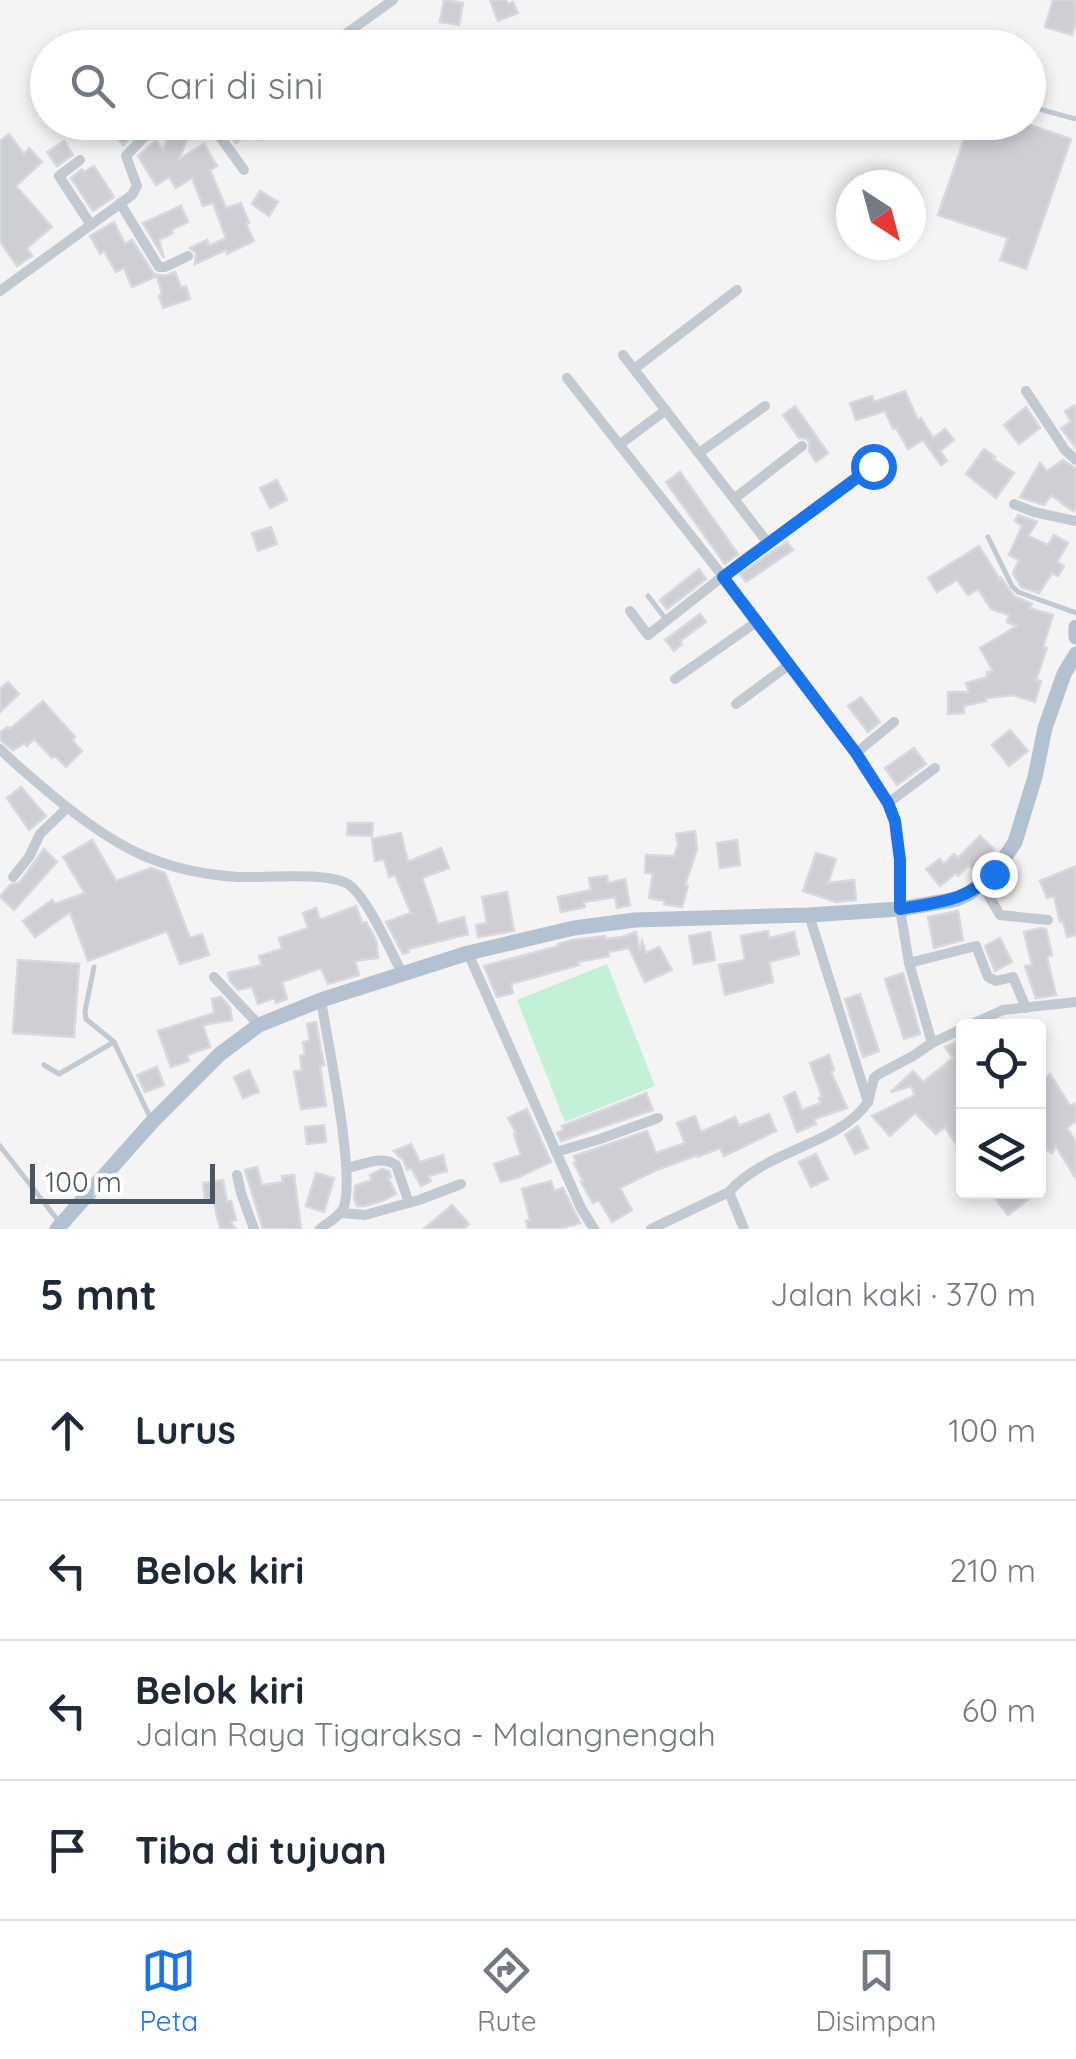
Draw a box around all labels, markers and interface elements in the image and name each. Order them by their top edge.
search box [30,30,1046,140]
icon: search [65,58,120,113]
text: Cari di sini [145,61,324,109]
north arrow [836,170,926,260]
route start [851,444,897,490]
route end [972,852,1018,898]
map controls [956,1019,1046,1199]
button: locate [956,1019,1046,1109]
button: layers [956,1109,1046,1199]
scale bar [30,1159,215,1204]
text: 100 m [45,1164,122,1199]
text: 5 mnt [40,1268,157,1321]
text: Jalan kaki · 370 m [770,1274,1036,1314]
icon: ahead [40,1403,95,1458]
text: Lurus [135,1406,236,1454]
text: 100 m [948,1410,1036,1450]
icon: left [40,1543,95,1598]
text: Belok kiri [135,1546,304,1594]
text: 210 m [949,1550,1036,1590]
text: Belok kiri [135,1666,304,1714]
icon: left [40,1683,95,1738]
text: 60 m [962,1690,1036,1730]
text: Jalan Raya Tigaraksa - Malangnengah [135,1714,716,1754]
icon: arrive [40,1823,95,1878]
text: Tiba di tujuan [135,1826,387,1874]
tab: Peta [139,1943,198,2038]
tab: Rute [477,1943,537,2038]
tab: Disimpan [816,1943,937,2038]

